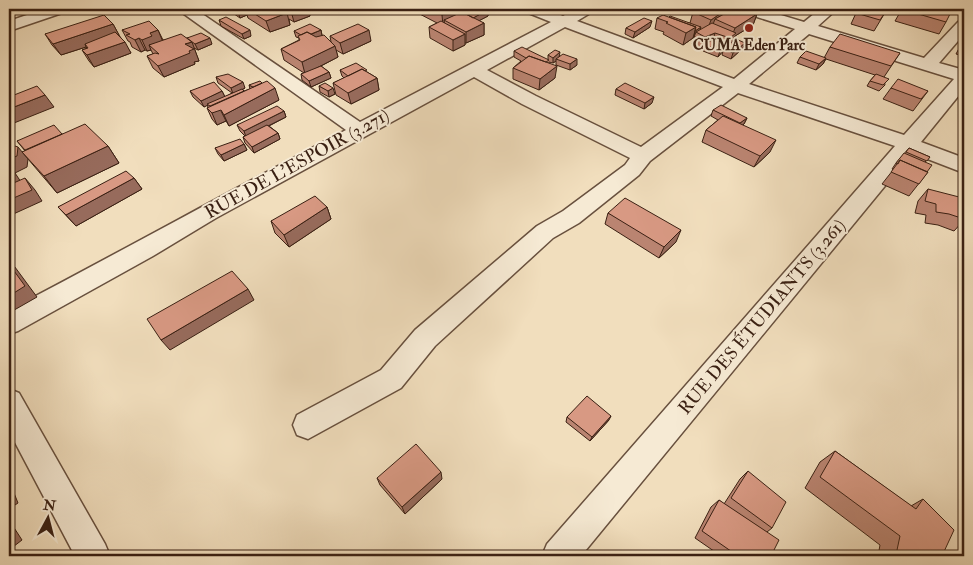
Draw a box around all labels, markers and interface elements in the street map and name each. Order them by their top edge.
marker: CUMA Eden Parc [743,22,755,34]
place label: CUMA Eden Parc [693,36,806,55]
street label: RUE DE L'ESPOIR (3.271) [201,104,393,224]
street label: RUE DES ÉTUDIANTS (3.261) [673,215,851,419]
north arrow [22,492,72,542]
text: N [41,496,57,515]

